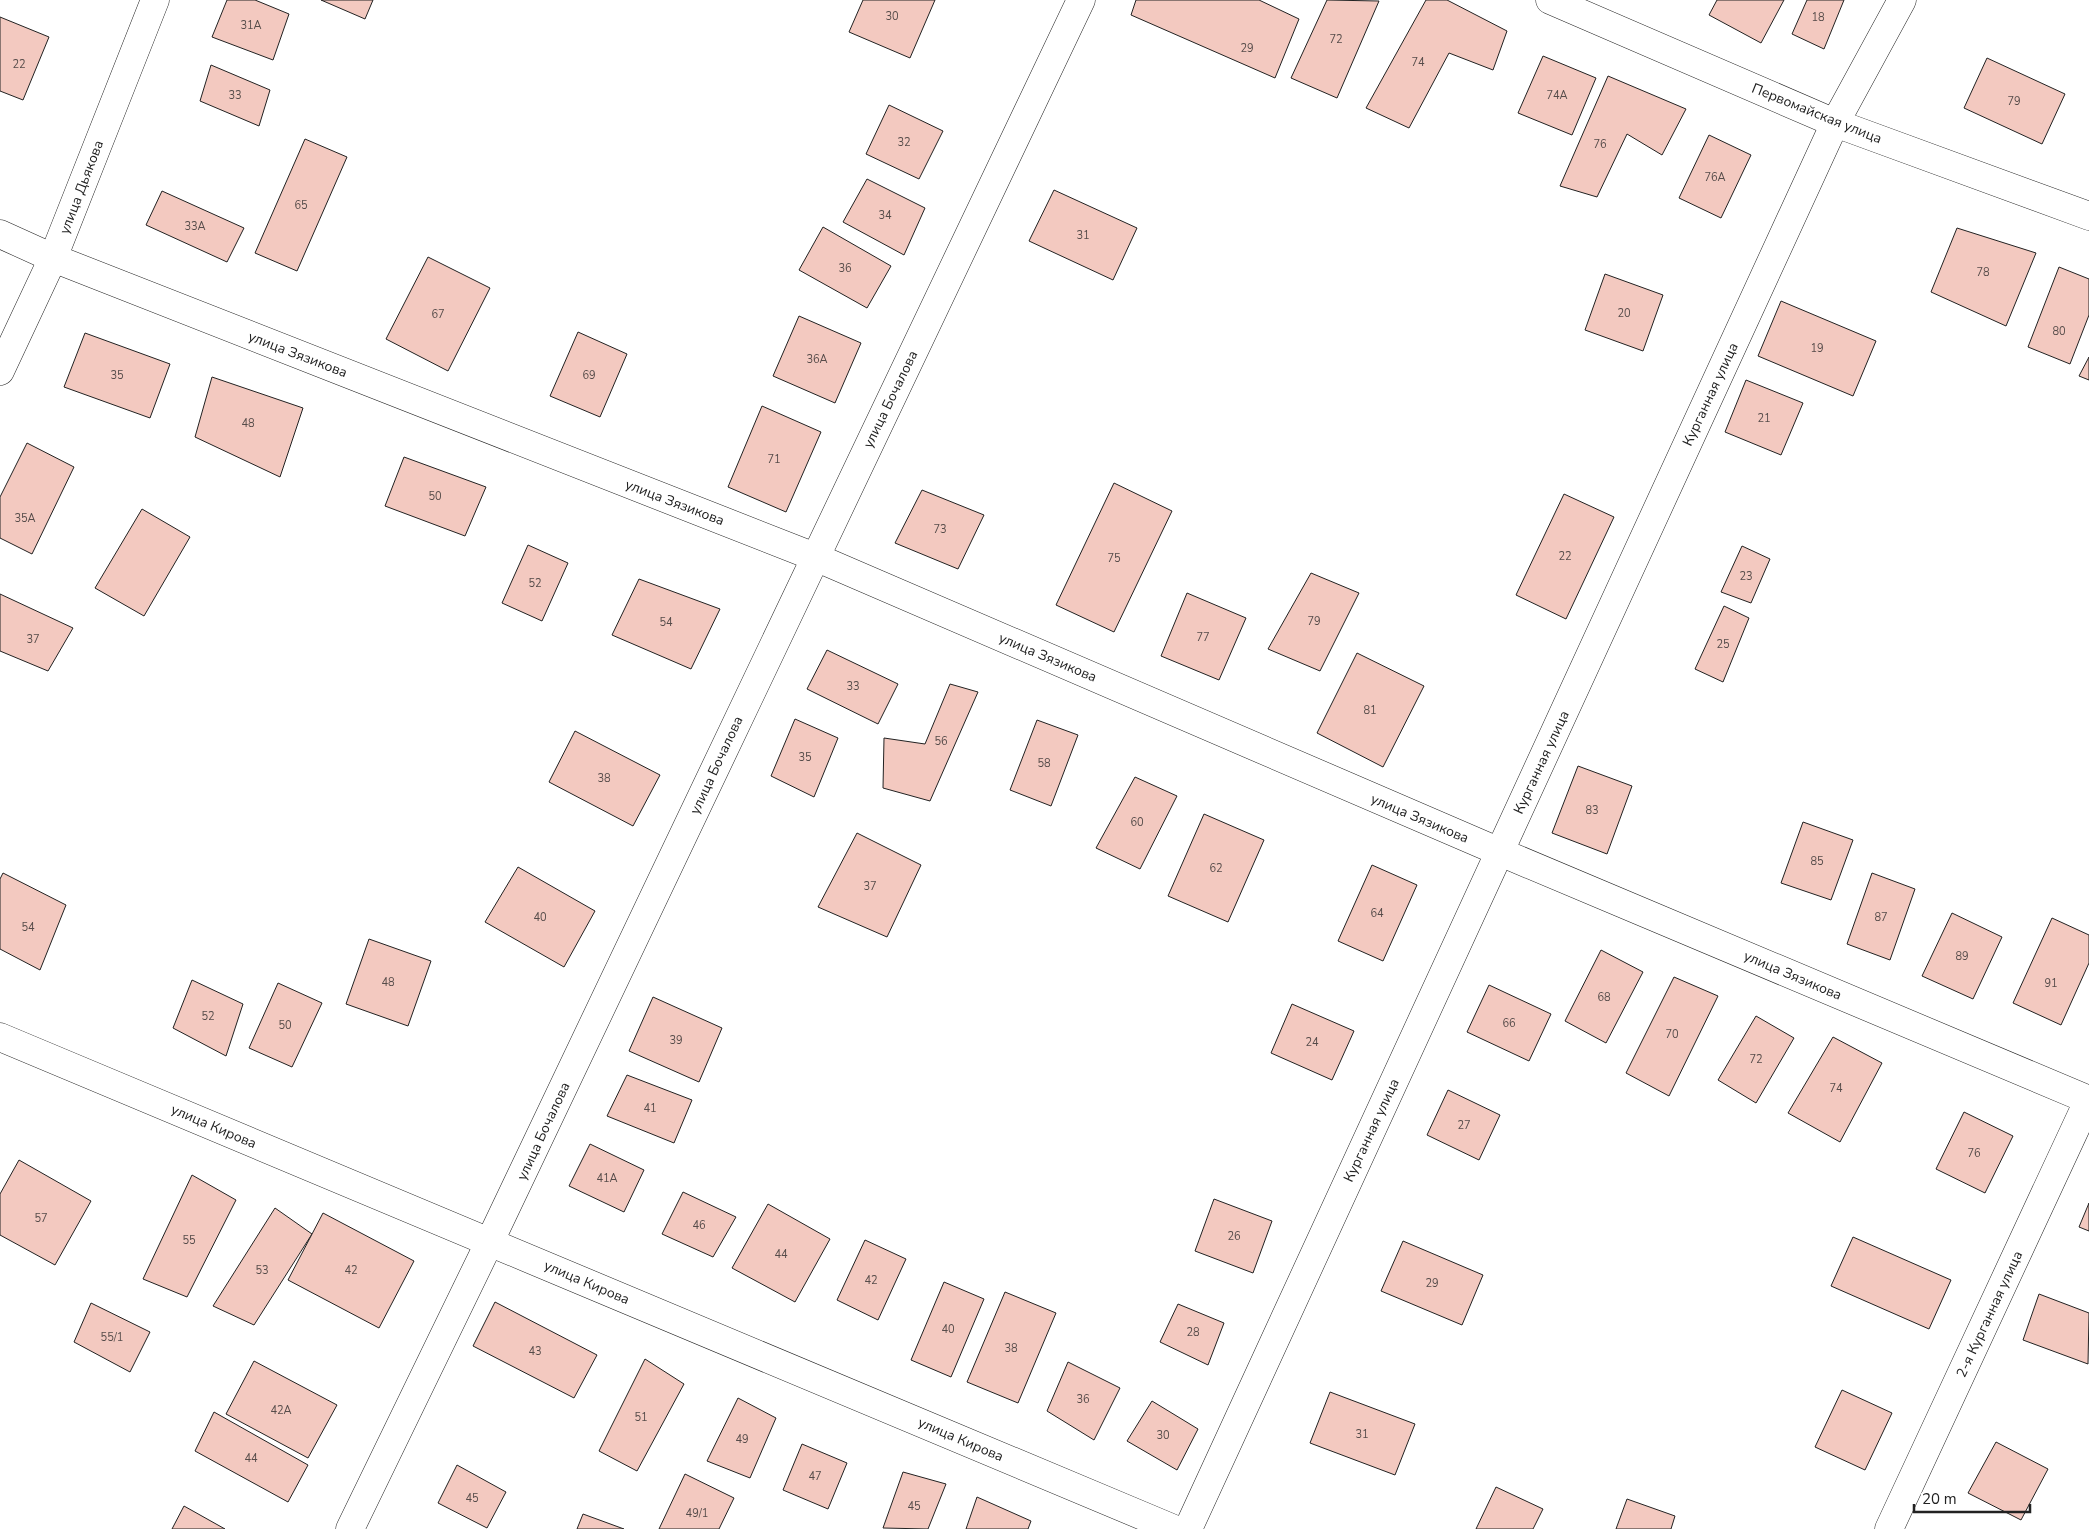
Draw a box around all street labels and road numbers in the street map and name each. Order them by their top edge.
street label: Первомайская улица [1749,79,1885,148]
street label: улица Дьякова [55,137,108,237]
street label: улица Зязикова [246,327,350,382]
street label: Курганная улица [1678,339,1743,449]
street label: улица Бочалова [859,347,922,451]
street label: улица Зязикова [623,475,727,530]
street label: улица Зязикова [996,628,1100,687]
street label: Курганная улица [1509,707,1574,817]
street label: улица Бочалова [685,713,748,817]
street label: улица Зязикова [1368,789,1472,848]
street label: улица Зязикова [1741,946,1845,1005]
street label: Курганная улица [1339,1075,1404,1185]
street label: улица Бочалова [512,1079,575,1183]
street label: улица Кирова [168,1100,260,1153]
street label: 2-я Курганная улица [1952,1248,2027,1381]
street label: улица Кирова [541,1256,633,1309]
street label: улица Кирова [915,1413,1007,1466]

